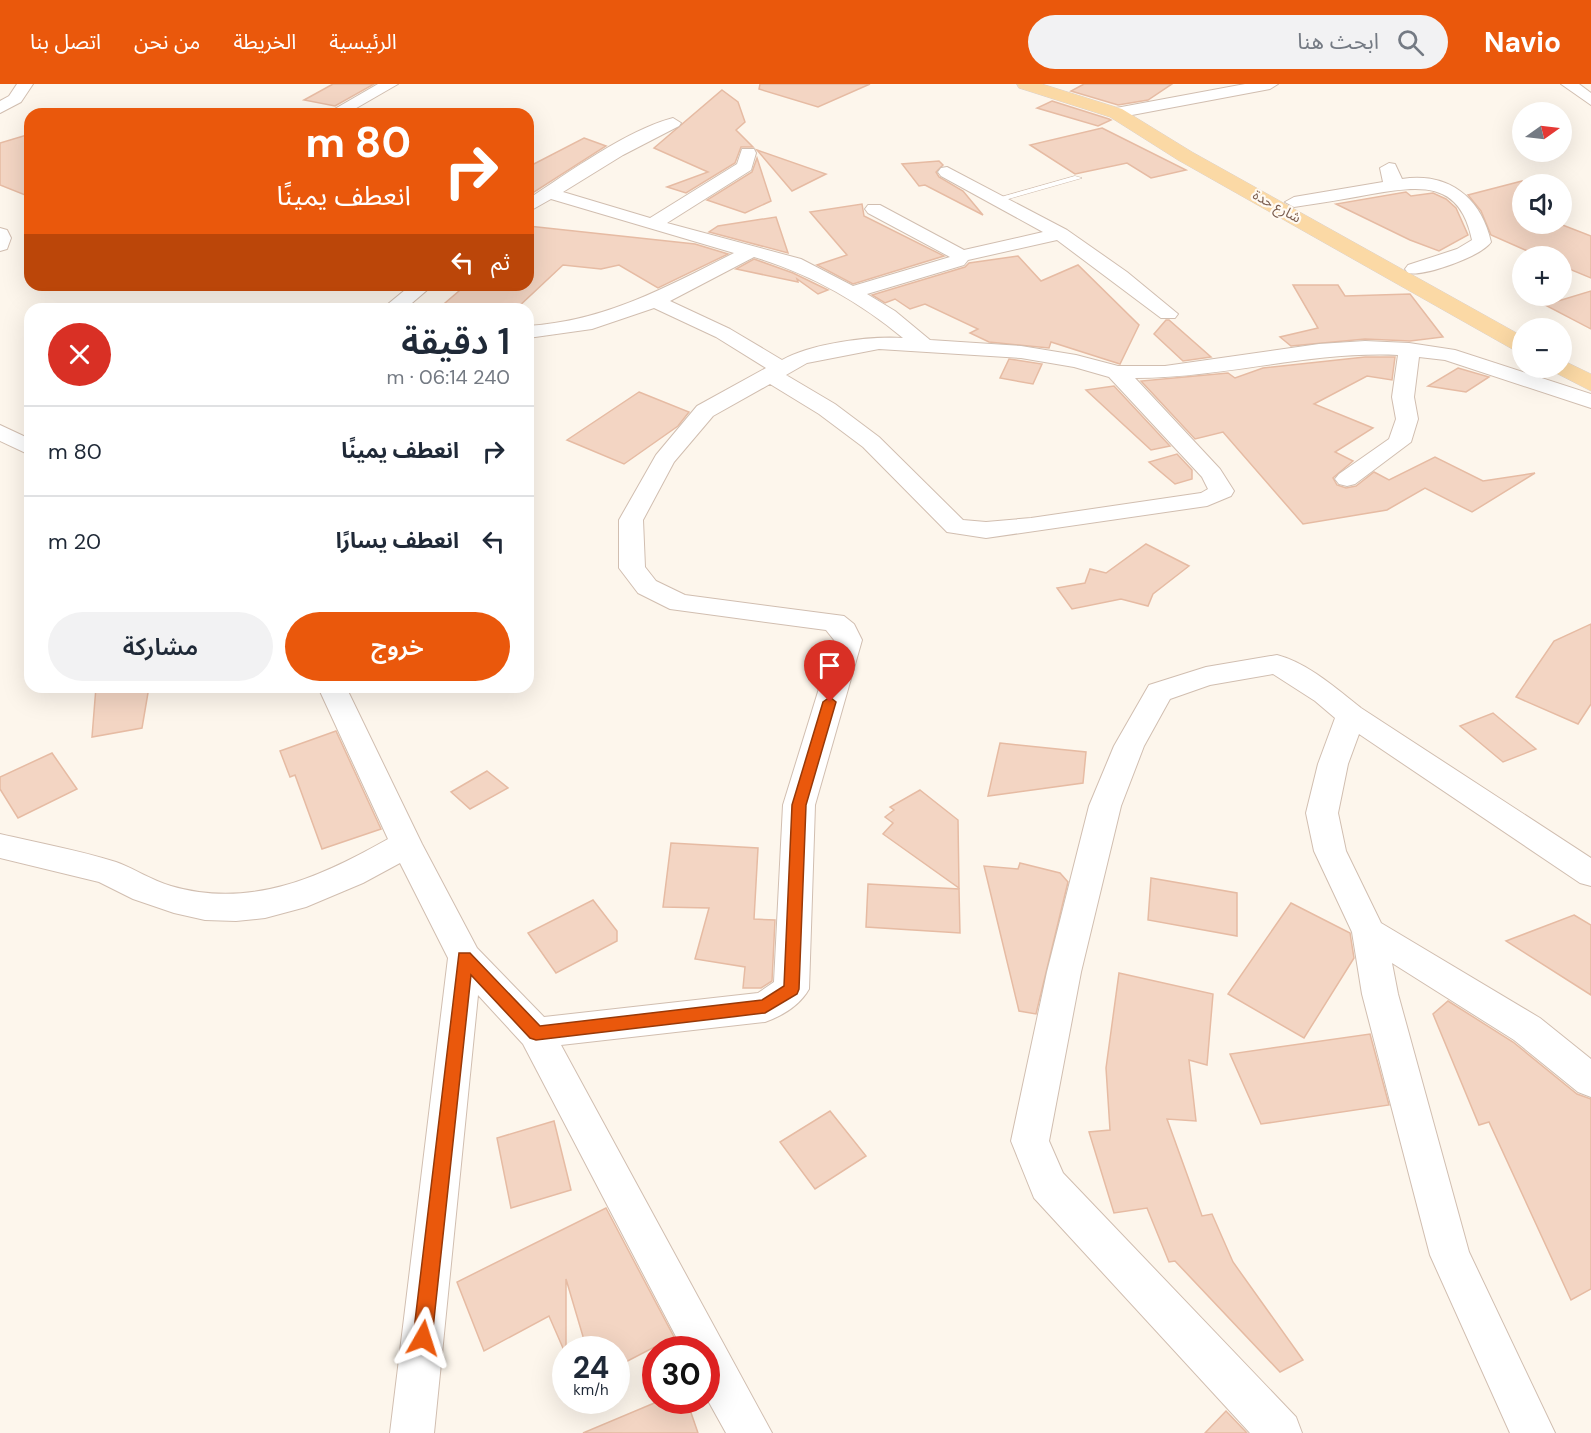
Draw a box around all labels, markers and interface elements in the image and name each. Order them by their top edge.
search box [1028,15,1448,69]
text: Navio [1484,24,1561,61]
icon: search [1394,26,1427,59]
text: ابحث هنا [1297,27,1379,56]
text: اتصل بنا [30,28,101,56]
text: من نحن [134,28,200,56]
text: الخريطة [233,28,296,56]
text: الرئيسية [329,28,397,56]
north arrow [1512,102,1572,162]
map controls [1512,102,1572,378]
text: 80 m [305,115,411,170]
icon: right [432,132,510,210]
button: sound [1512,174,1572,234]
text: انعطف يمينًا [276,178,411,213]
street label: شارع حدة [1249,185,1304,228]
icon: left [446,246,479,279]
button: + [1512,246,1572,306]
text: ثم [491,248,510,277]
text: 1 دقيقة [401,318,510,365]
button: − [1512,318,1572,378]
button: close [48,323,111,386]
text: 240 m · 06:14 [387,364,510,390]
icon: right [477,435,510,468]
text: انعطف يمينًا [341,436,459,465]
text: 80 m [48,437,102,466]
icon: left [477,525,510,558]
text: انعطف يسارًا [336,526,459,555]
text: 20 m [48,527,101,556]
button: مشاركة [48,612,273,681]
button: خروج [285,612,510,681]
pin [804,640,855,702]
icon: arrive [813,649,846,682]
position arrow [391,1306,455,1370]
speed limit sign: 30 [642,1336,720,1414]
text: 24 [573,1348,609,1387]
text: km/h [573,1380,609,1400]

